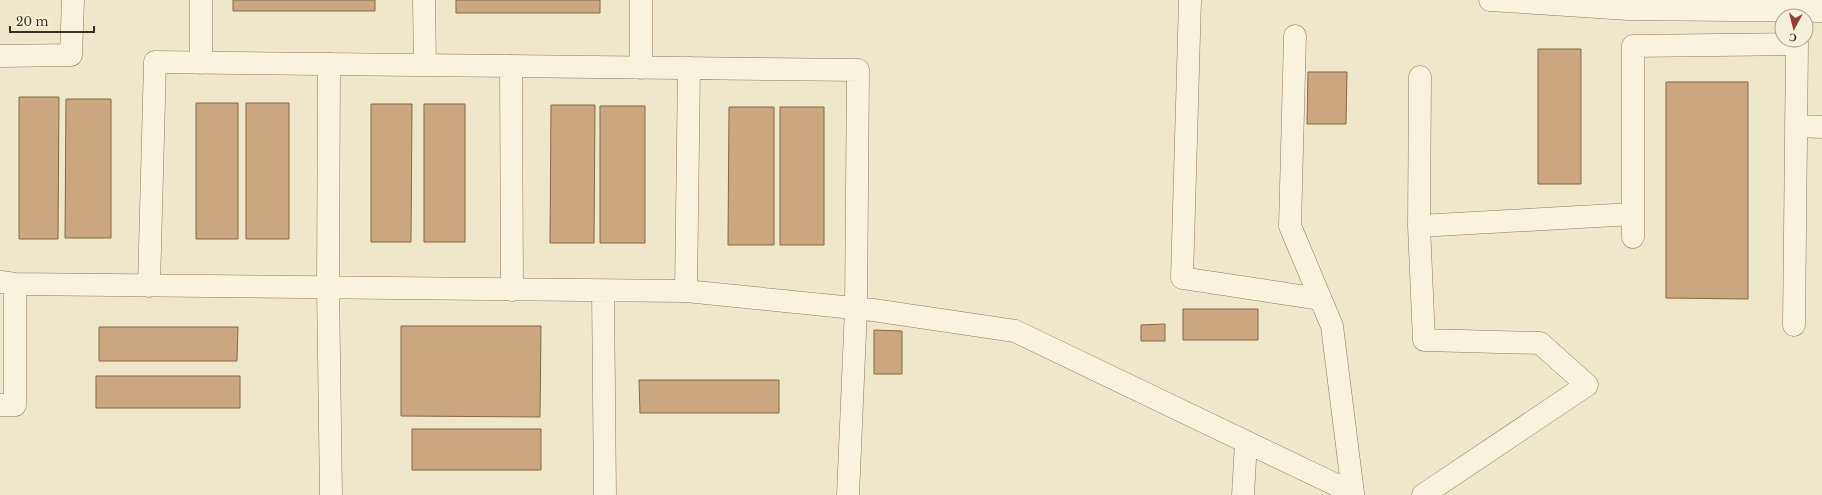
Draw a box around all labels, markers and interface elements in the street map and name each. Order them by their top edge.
scale bar [10,8,94,34]
north arrow [1774,8,1814,48]
text: 20 m [16,14,48,29]
text: С [1788,30,1798,45]

